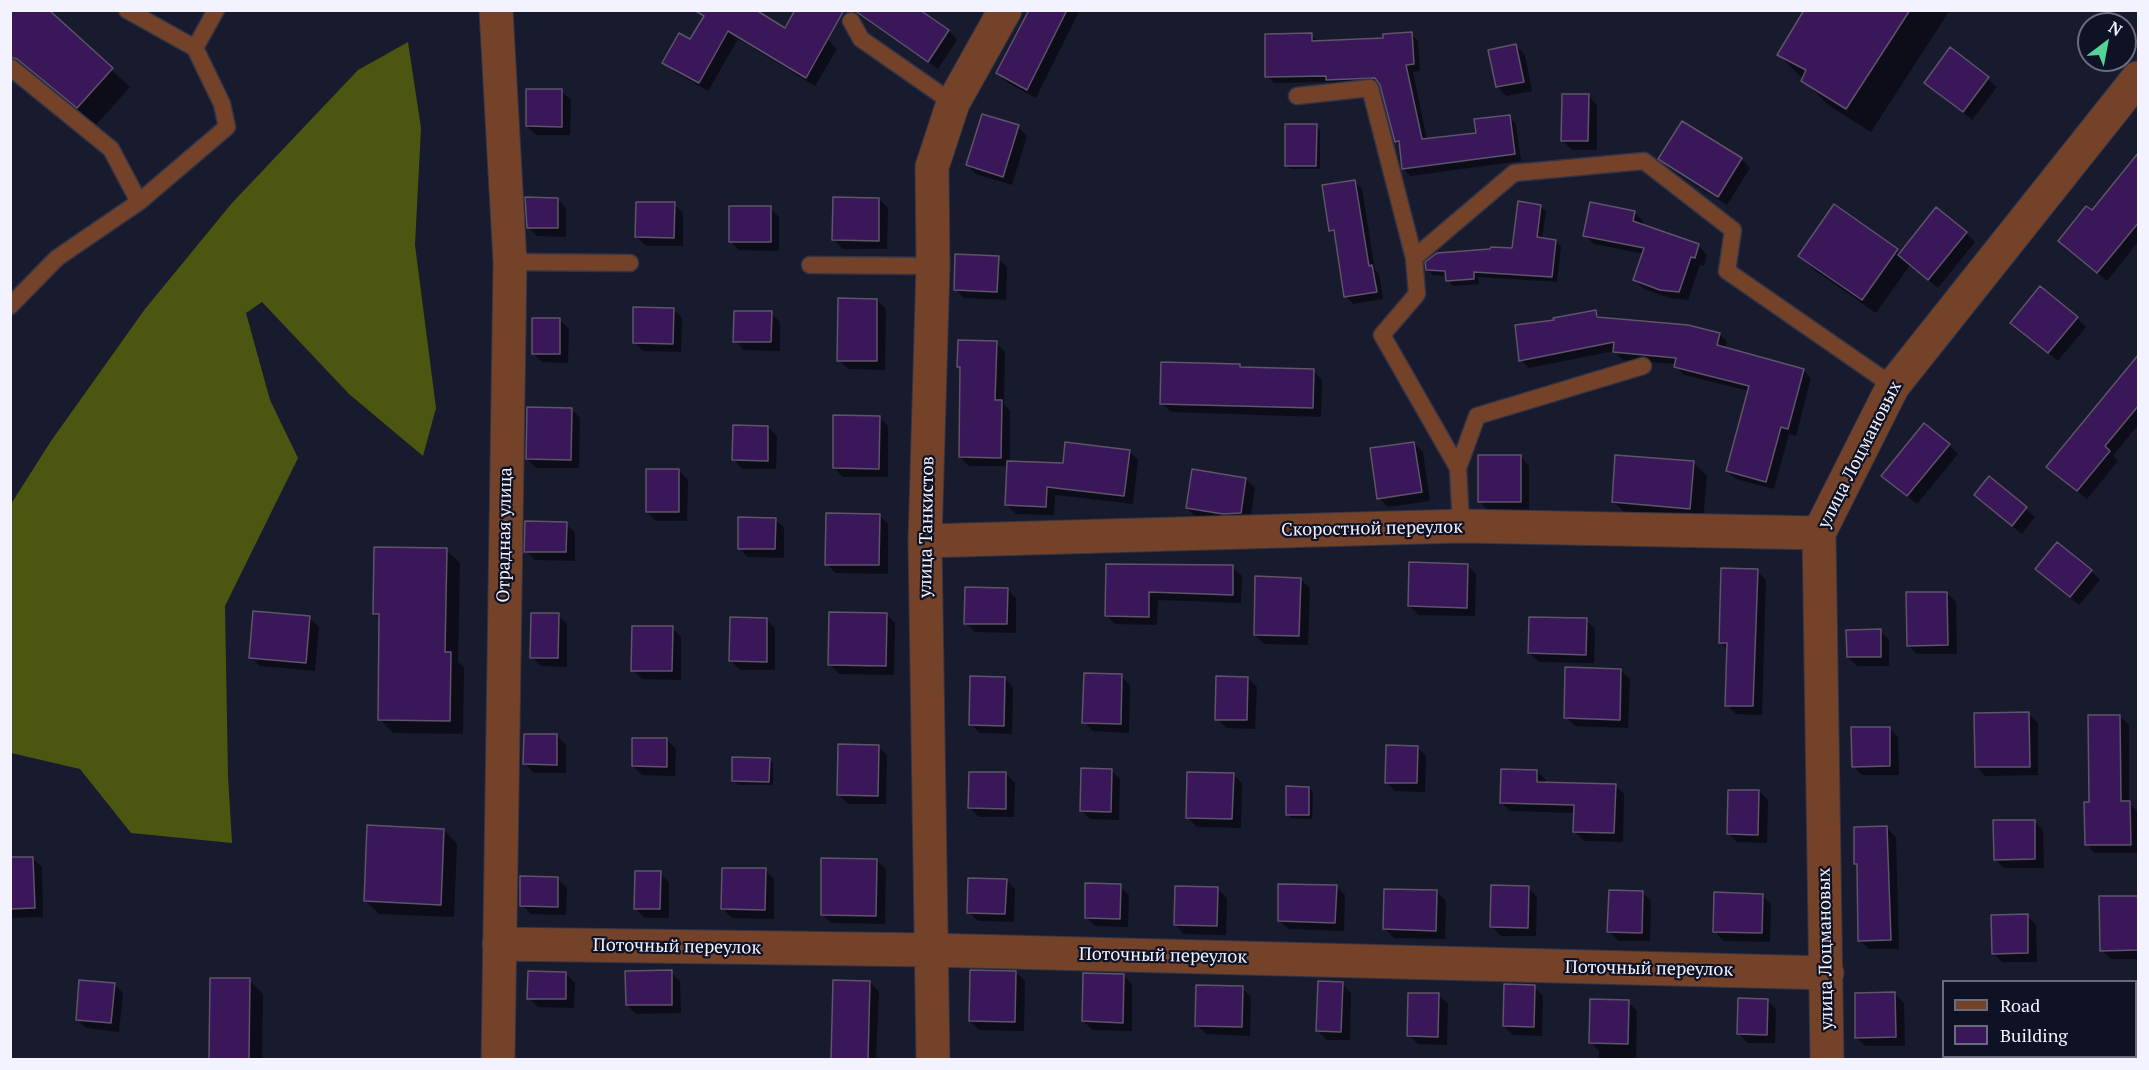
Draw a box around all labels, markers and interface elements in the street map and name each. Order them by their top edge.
north arrow [2077,12,2137,72]
text: N [2104,16,2126,41]
street label: улица Лоцмановых [1814,378,1906,532]
street label: улица Танкистов [915,456,939,598]
street label: Отрадная улица [493,467,517,603]
street label: Скоростной переулок [1281,517,1463,541]
street label: улица Лоцмановых [1814,868,1838,1030]
street label: Поточный переулок [593,935,761,959]
street label: Поточный переулок [1079,944,1247,968]
street label: Поточный переулок [1565,957,1733,981]
legend [1942,980,2137,1058]
text: Road [2000,993,2040,1017]
text: Building [2000,1023,2068,1047]

